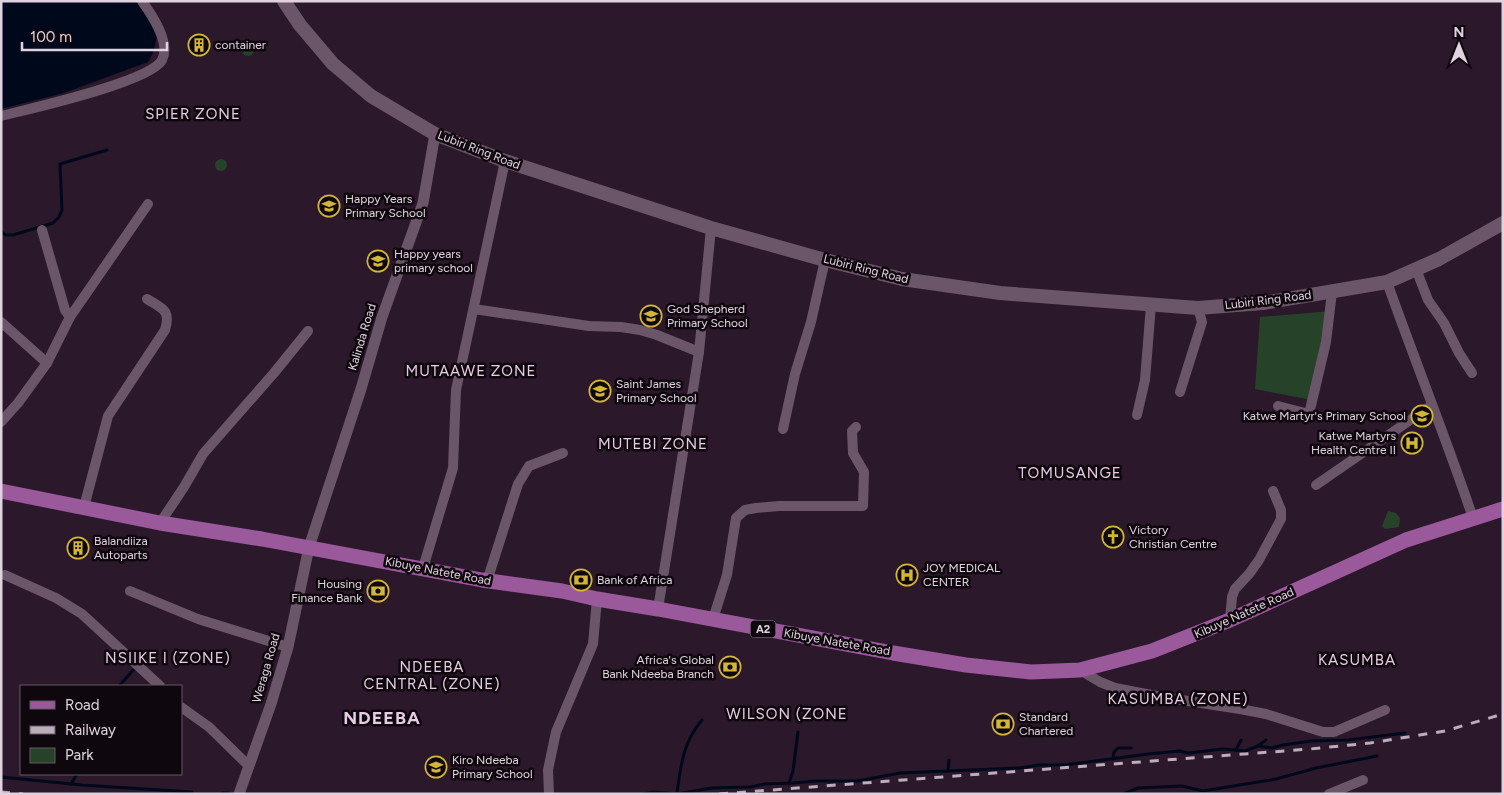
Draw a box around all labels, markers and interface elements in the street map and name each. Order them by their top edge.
scale bar [22,20,168,52]
north arrow [1434,20,1484,70]
text: N [1454,24,1464,41]
text: 100 m [30,28,72,46]
building icon: container [187,33,211,57]
place label: container [215,38,266,52]
district label: SPIER ZONE [145,105,241,123]
street label: Lubiri Ring Road [436,128,522,172]
place label: Happy Years Primary School [345,192,426,220]
school or university icon: Happy Years Primary School [317,194,341,218]
place label: Happy years primary school [394,247,473,275]
school or university icon: Happy years primary school [366,249,390,273]
street label: Lubiri Ring Road [822,252,910,286]
street label: Lubiri Ring Road [1224,288,1312,312]
street label: Kalinda Road [345,302,379,372]
place label: God Shepherd Primary School [667,302,748,330]
school or university icon: God Shepherd Primary School [639,304,663,328]
district label: MUTAAWE ZONE [406,362,536,380]
place label: Saint James Primary School [616,377,697,405]
school or university icon: Saint James Primary School [588,379,612,403]
school or university icon: Katwe Martyr's Primary School [1410,404,1434,428]
place label: Katwe Martyr's Primary School [1243,409,1406,423]
place label: Katwe Martyrs Health Centre II [1311,429,1396,457]
hospital icon: Katwe Martyrs Health Centre II [1400,431,1424,455]
district label: MUTEBI ZONE [598,435,708,453]
district label: TOMUSANGE [1018,464,1122,482]
place label: Victory Christian Centre [1129,523,1217,551]
church icon: Victory Christian Centre [1101,525,1125,549]
place label: Balandiiza Autoparts [94,534,148,562]
building icon: Balandiiza Autoparts [66,536,90,560]
street label: Kibuye Natete Road [384,554,492,588]
place label: JOY MEDICAL CENTER [923,561,1001,589]
hospital icon: JOY MEDICAL CENTER [895,563,919,587]
bank icon: Bank of Africa [569,568,593,592]
place label: Bank of Africa [597,573,672,587]
place label: Housing Finance Bank [291,577,362,605]
bank icon: Housing Finance Bank [366,579,390,603]
street label: Kibuye Natete Road [1192,585,1296,641]
road number: A2 [750,620,776,638]
street label: Kibuye Natete Road [783,626,891,658]
street label: Weraga Road [249,632,283,704]
district label: NSIIKE I (ZONE) [105,649,231,667]
district label: KASUMBA [1318,651,1396,669]
place label: Africa's Global Bank Ndeeba Branch [602,653,714,681]
bank icon: Africa's Global Bank Ndeeba Branch [718,655,742,679]
district label: NDEEBA CENTRAL (ZONE) [364,658,500,693]
legend [20,685,182,775]
district label: KASUMBA (ZONE) [1107,690,1249,708]
text: Road [65,696,100,714]
district label: WILSON (ZONE [726,705,848,723]
district label: NDEEBA [343,707,421,729]
place label: Standard Chartered [1019,710,1073,738]
bank icon: Standard Chartered [991,712,1015,736]
text: Railway [65,721,116,739]
text: Park [65,746,94,764]
place label: Kiro Ndeeba Primary School [452,753,533,781]
school or university icon: Kiro Ndeeba Primary School [424,755,448,779]

